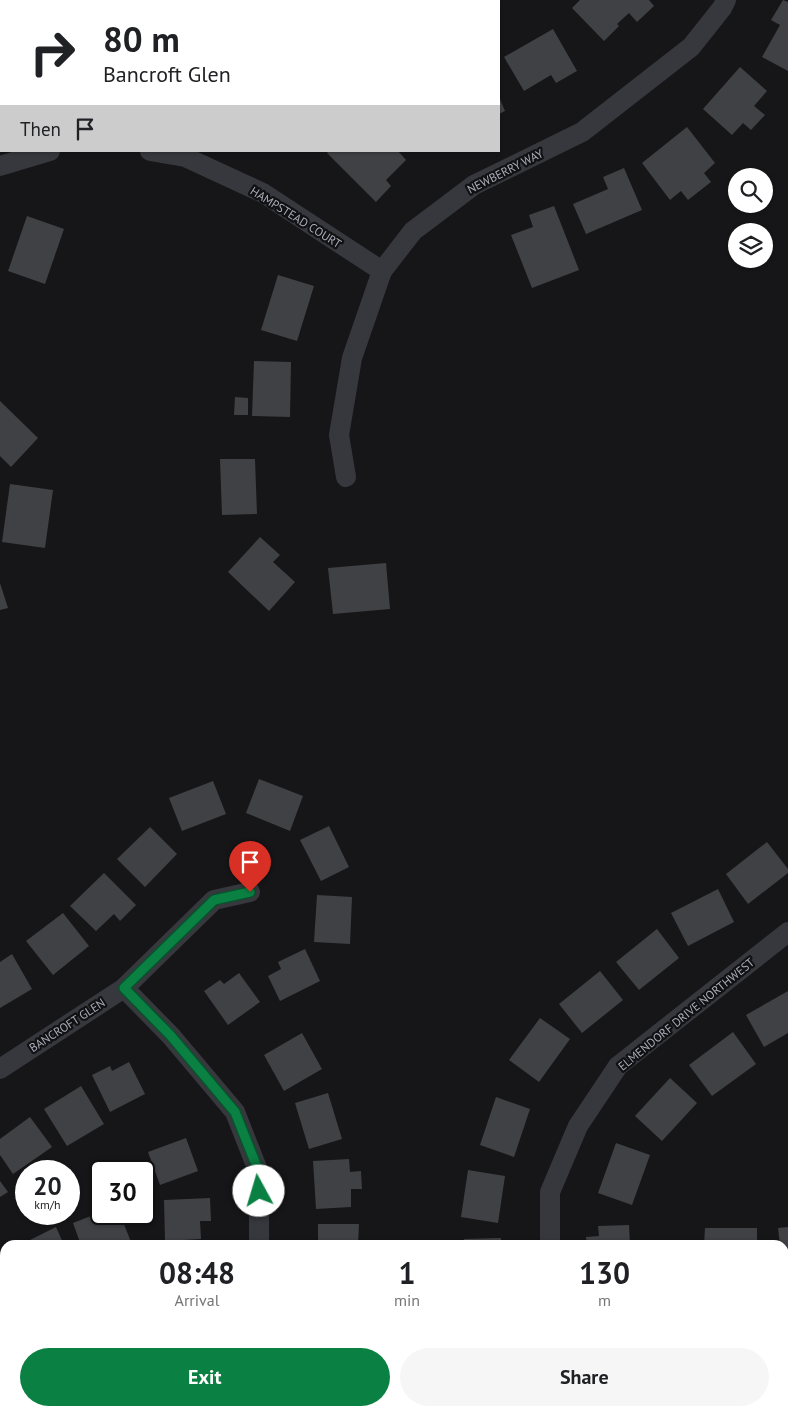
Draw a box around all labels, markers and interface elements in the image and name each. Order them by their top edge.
text: 80 m [103,16,180,62]
icon: right [20,20,85,85]
text: Bancroft Glen [103,60,231,88]
icon: arrive [71,115,99,143]
text: Then [20,117,61,141]
street label: NEWBERRY WAY [464,145,546,197]
map controls [728,168,773,268]
button: search [728,168,773,213]
street label: HAMPSTEAD COURT [248,183,345,251]
button: layers [728,223,773,268]
pin [229,841,271,892]
icon: arrive [236,848,264,876]
street label: ELMENDORF DRIVE NORTHWEST [615,954,757,1074]
street label: BANCROFT GLEN [26,995,108,1055]
speed limit sign: 30 [90,1160,155,1225]
position arrow [232,1164,284,1216]
text: 20 [33,1170,62,1202]
text: km/h [34,1197,61,1212]
text: 08:48 [159,1253,235,1292]
text: 1 [399,1253,416,1292]
text: 130 [579,1253,630,1292]
text: Arrival [175,1290,219,1310]
text: min [394,1290,420,1310]
text: m [598,1290,611,1310]
button: Exit [20,1348,390,1406]
button: Share [400,1348,769,1406]

